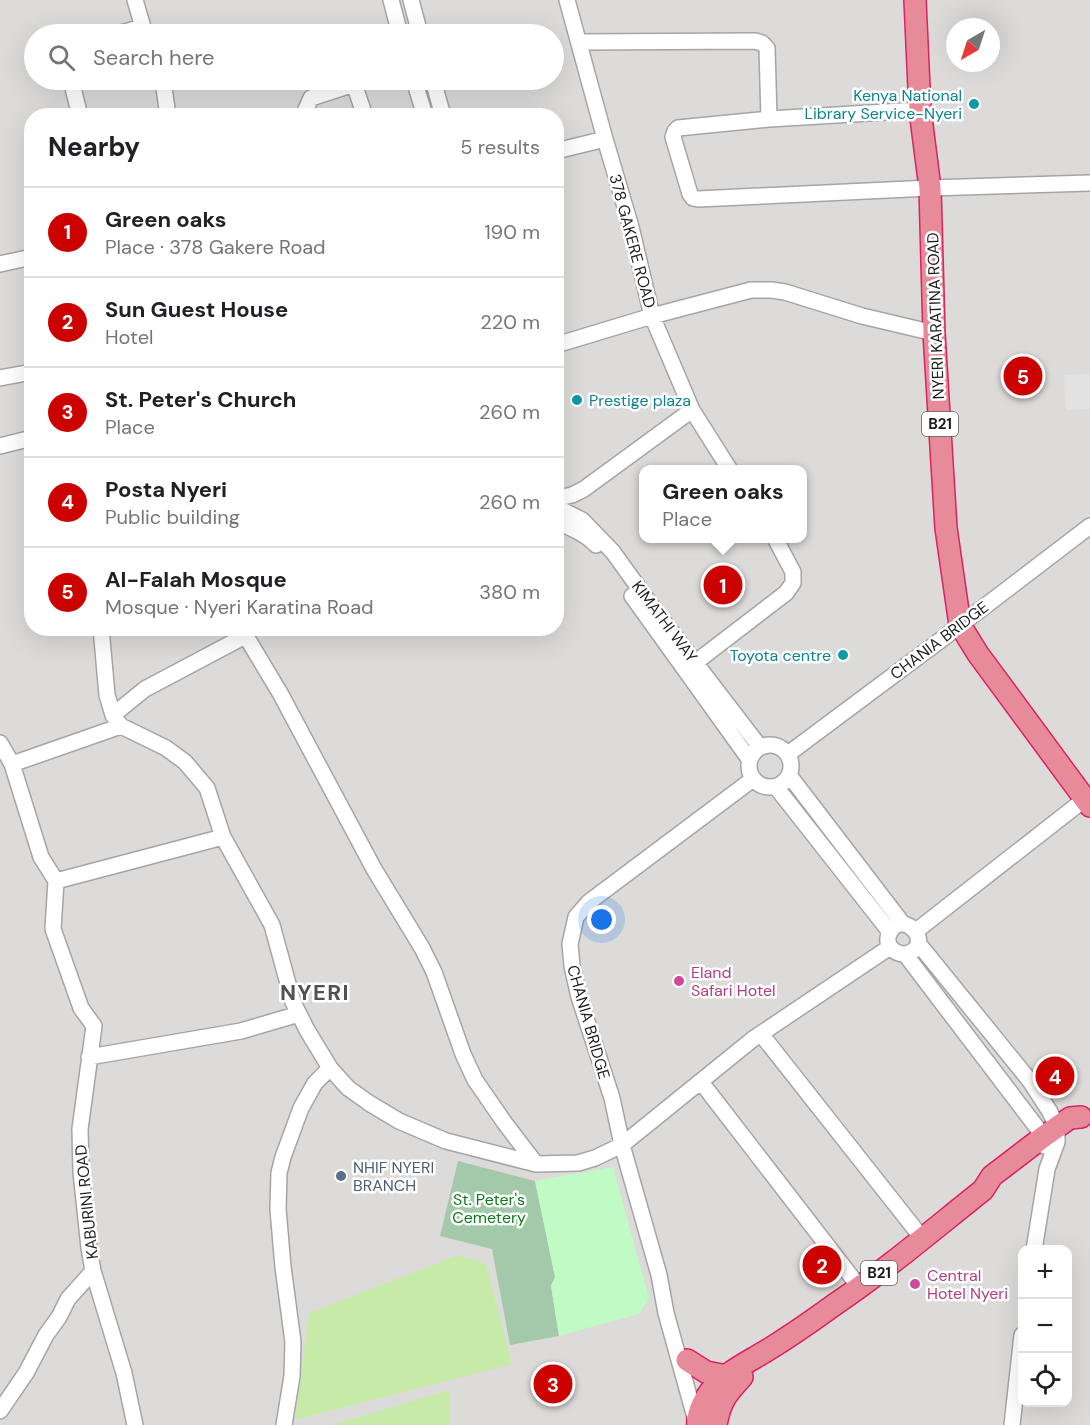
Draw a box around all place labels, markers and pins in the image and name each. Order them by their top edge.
place label: Kenya National Library Service-Nyeri [805,85,962,124]
marker: Kenya National Library Service-Nyeri [967,97,981,111]
pin: 5 [1004,354,1042,398]
place label: Prestige plaza [589,390,691,411]
marker: Prestige plaza [570,393,584,407]
pin: 1 [704,562,742,608]
place label: Toyota centre [730,645,831,666]
marker: Toyota centre [836,648,850,662]
place label: Eland Safari Hotel [691,962,776,1001]
marker: Eland Safari Hotel [672,974,686,988]
pin: 4 [1036,1054,1074,1098]
place label: NHIF NYERI BRANCH [353,1157,434,1196]
marker: NHIF NYERI BRANCH [334,1169,348,1183]
pin: 2 [802,1242,842,1288]
place label: Central Hotel Nyeri [927,1265,1008,1304]
marker: Central Hotel Nyeri [908,1277,922,1291]
pin: 3 [534,1362,572,1406]

